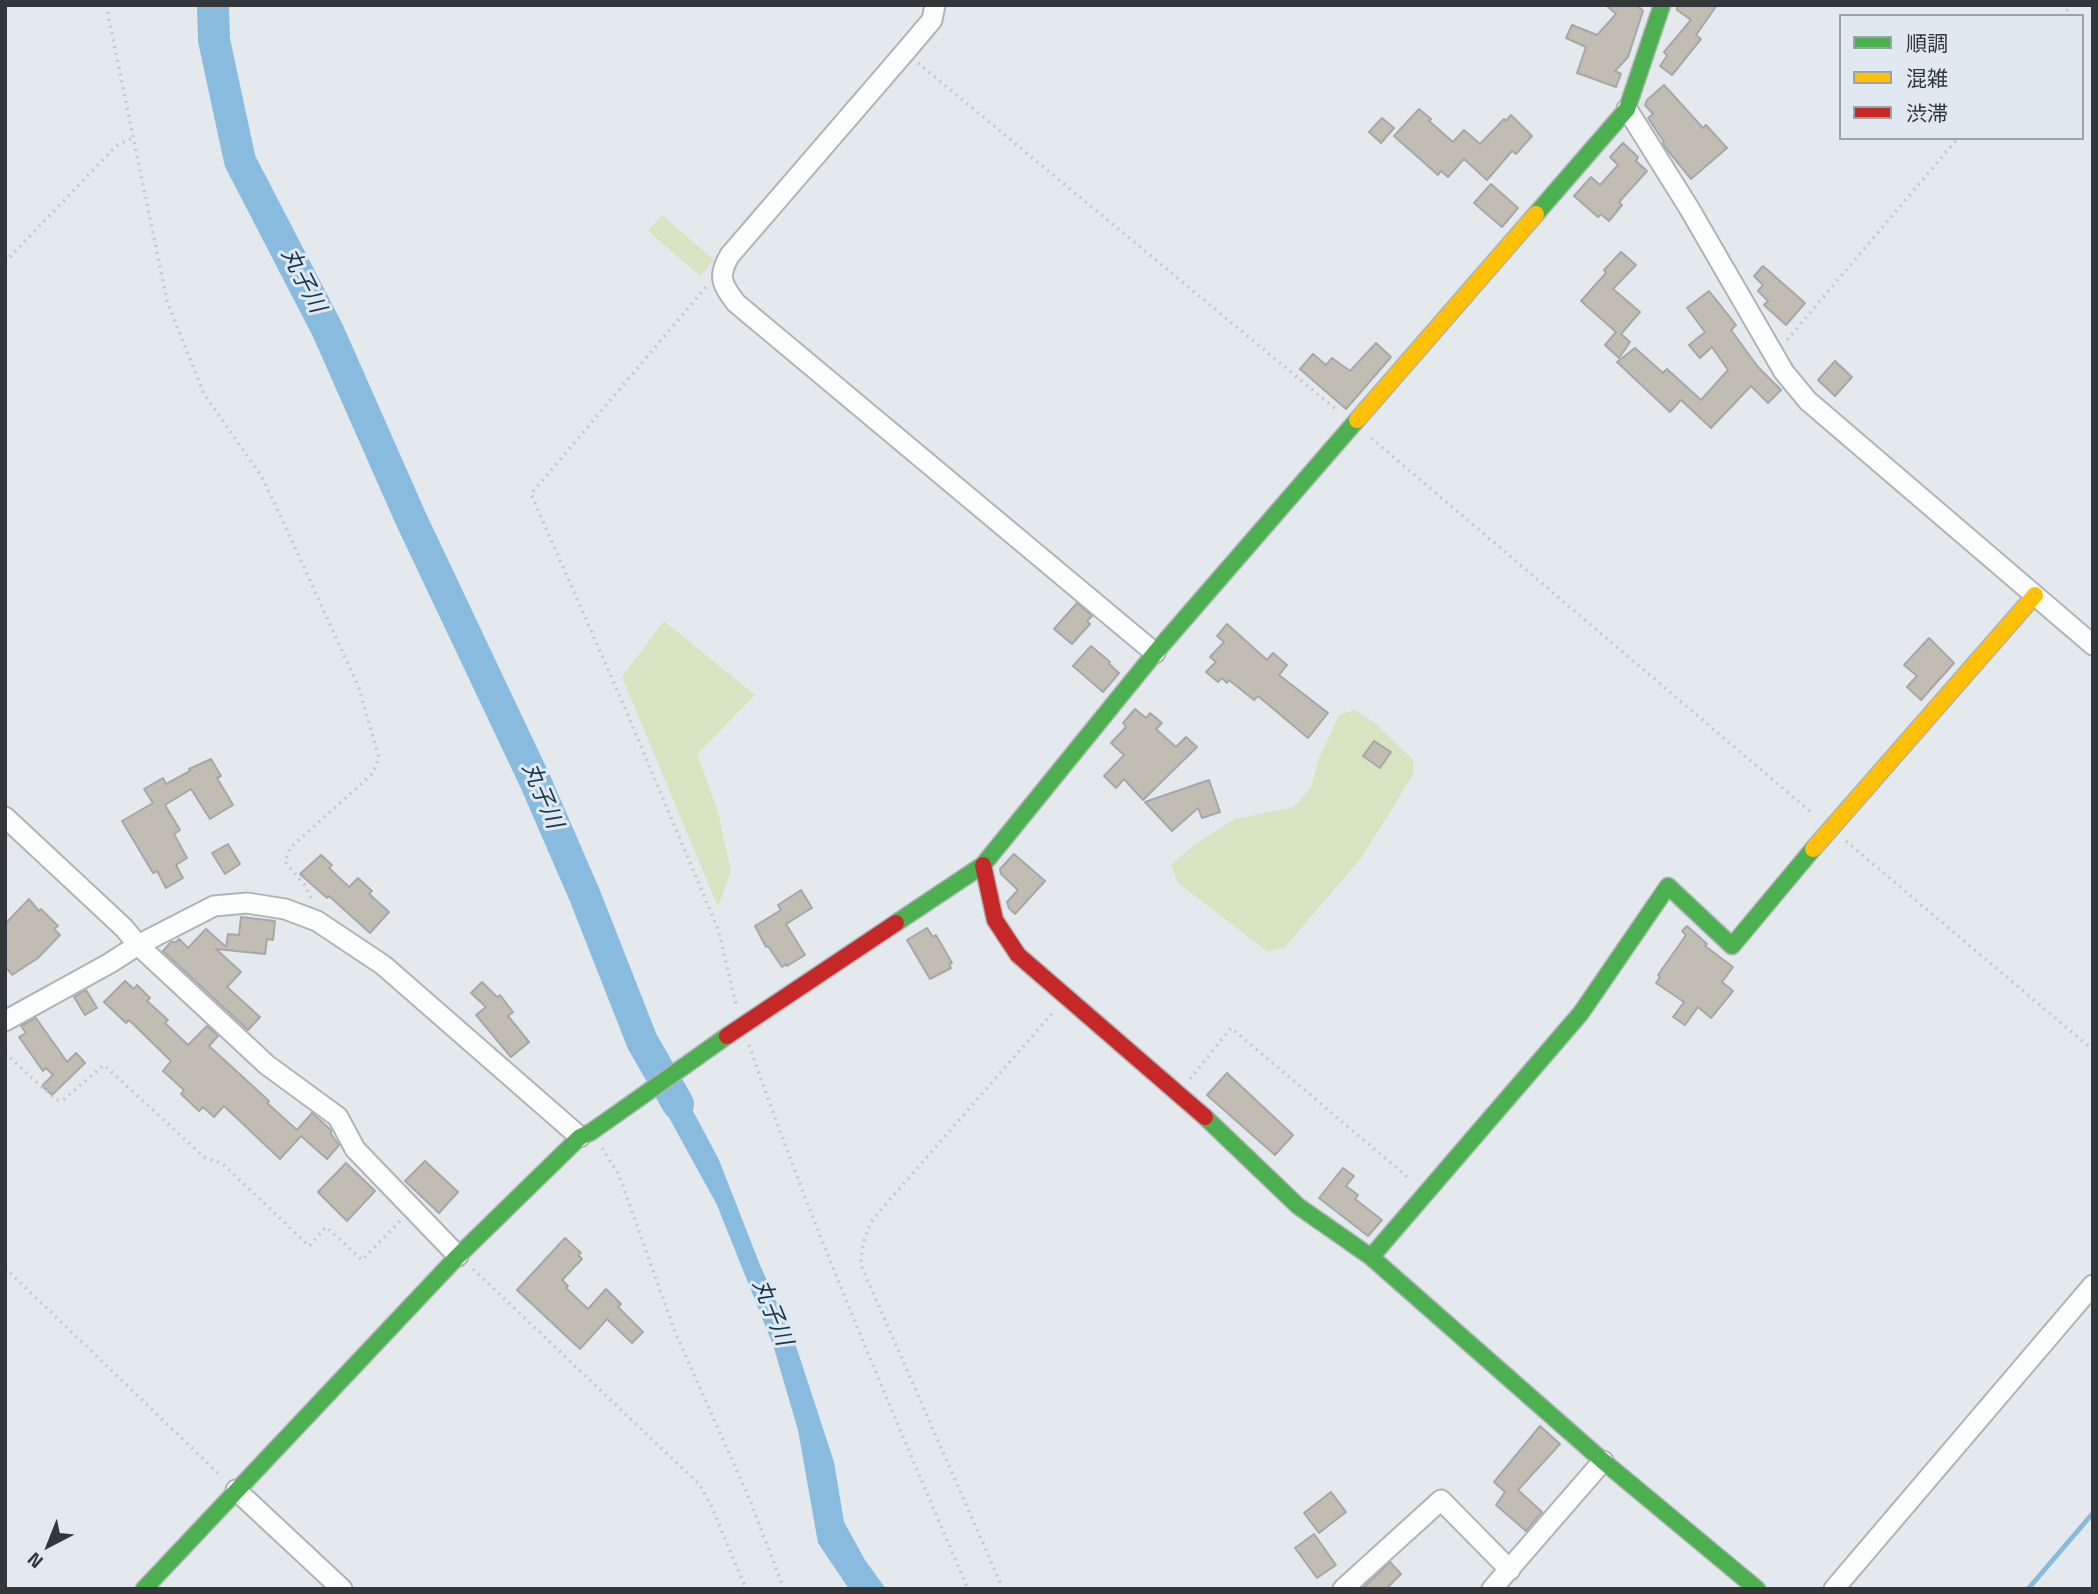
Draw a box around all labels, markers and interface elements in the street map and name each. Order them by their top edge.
legend [1839,14,2084,140]
text: 順調 [1906,27,1948,59]
text: 混雑 [1906,62,1948,94]
text: 渋滞 [1906,97,1948,129]
water label: 丸子川 [274,244,330,318]
water label: 丸子川 [515,759,567,833]
water label: 丸子川 [745,1276,797,1350]
north arrow [14,1510,84,1580]
text: N [20,1546,49,1576]

